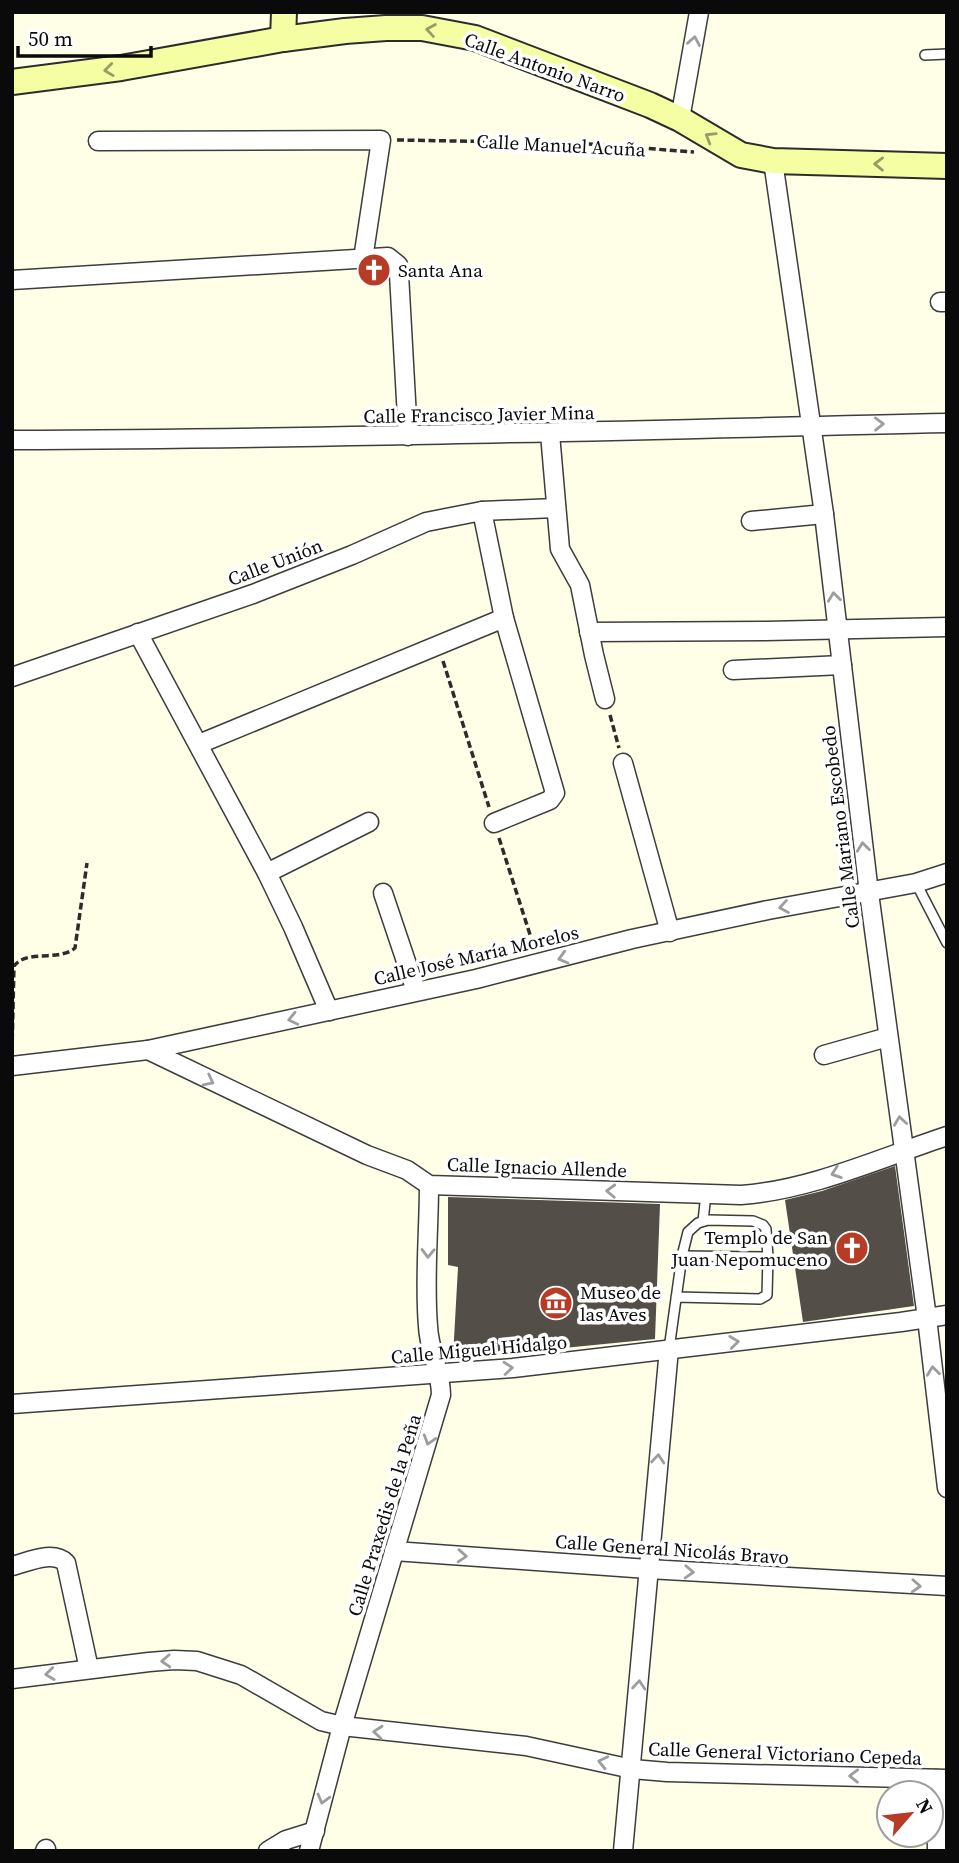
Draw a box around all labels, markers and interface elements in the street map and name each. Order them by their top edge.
scale bar [18,14,150,58]
one-way arrow [425,23,436,38]
text: 50 m [28,24,73,53]
street label: Calle Antonio Narro [461,26,629,108]
one-way arrow [686,35,701,47]
one-way arrow [103,62,114,77]
street label: Calle Manuel Acuña [476,128,646,162]
one-way arrow [705,132,718,145]
one-way arrow [873,156,883,172]
church icon: Santa Ana [355,251,393,289]
place label: Santa Ana [398,257,483,283]
street label: Calle Francisco Javier Mina [363,399,595,429]
one-way arrow [874,416,885,432]
street label: Calle Unión [224,532,326,592]
one-way arrow [827,591,842,603]
street label: Calle Mariano Escobedo [815,724,865,930]
one-way arrow [856,841,871,853]
one-way arrow [778,899,790,914]
street label: Calle José María Morelos [371,919,581,991]
one-way arrow [557,950,569,964]
one-way arrow [287,1011,299,1025]
one-way arrow [202,1072,214,1086]
one-way arrow [892,1116,907,1127]
street label: Calle Ignacio Allende [446,1151,628,1183]
one-way arrow [830,1165,842,1179]
one-way arrow [605,1183,616,1198]
place label: Templo de San Juan Nepomuceno [670,1224,828,1272]
church icon: Templo de San Juan Nepomuceno [833,1229,871,1267]
one-way arrow [420,1248,436,1259]
place label: Museo de las Aves [580,1279,661,1327]
museum icon: Museo de las Aves [537,1284,575,1322]
street label: Calle Miguel Hidalgo [390,1328,568,1370]
one-way arrow [728,1334,739,1349]
one-way arrow [502,1361,513,1376]
one-way arrow [926,1365,941,1377]
street label: Calle Praxedis de la Peña [341,1410,427,1619]
one-way arrow [422,1434,437,1446]
one-way arrow [651,1453,666,1464]
street label: Calle General Nicolás Bravo [554,1528,790,1570]
one-way arrow [457,1548,468,1563]
one-way arrow [684,1564,695,1579]
one-way arrow [911,1578,922,1593]
one-way arrow [160,1653,171,1668]
one-way arrow [45,1666,56,1681]
one-way arrow [631,1679,646,1690]
one-way arrow [372,1724,384,1739]
street label: Calle General Victoriano Cepeda [648,1735,923,1771]
one-way arrow [597,1756,609,1771]
one-way arrow [848,1769,859,1784]
north arrow [875,1779,945,1849]
one-way arrow [317,1793,331,1805]
text: N [910,1794,940,1818]

